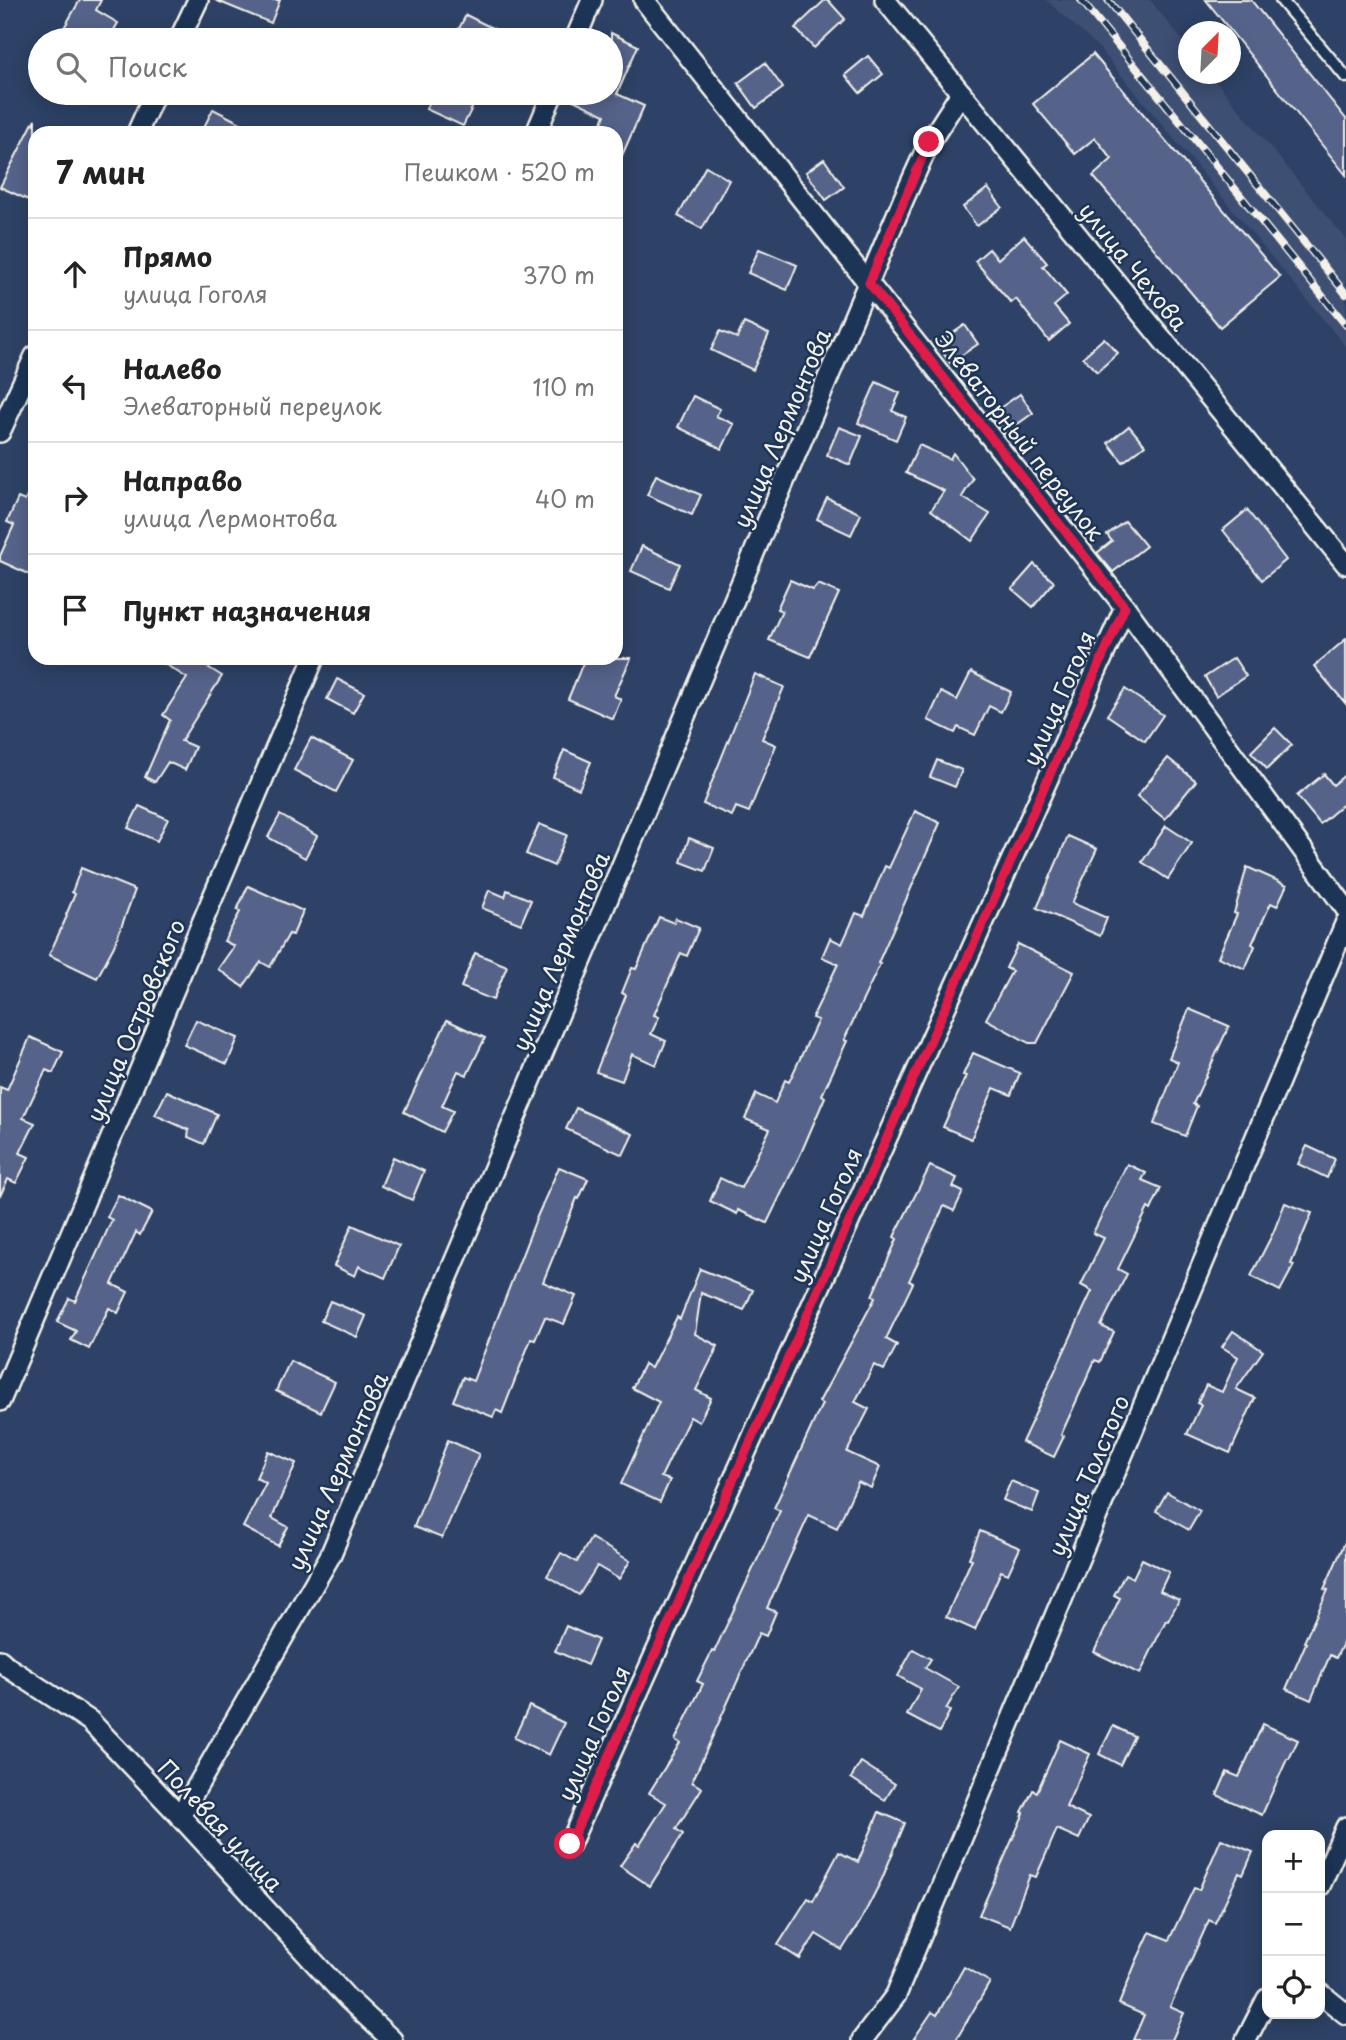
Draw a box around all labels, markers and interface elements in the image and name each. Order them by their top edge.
north arrow [1178,21,1241,84]
search box [28,28,623,105]
text: Поиск [108,47,187,86]
icon: search [52,48,90,86]
route end [913,126,944,157]
text: 7 мин [56,149,146,194]
text: Пешком · 520 m [404,154,595,189]
street label: улица Чехова [1071,194,1197,338]
text: Прямо [123,237,212,276]
icon: ahead [56,255,94,293]
text: 370 m [522,257,595,292]
text: улица Гоголя [123,276,268,311]
street label: улица Лермонтова [723,322,839,533]
street label: Элеваторный переулок [927,322,1114,548]
text: Налево [123,349,221,388]
icon: left [56,367,94,405]
text: 110 m [533,369,595,404]
text: Элеваторный переулок [123,388,382,423]
text: Направо [123,461,242,500]
icon: right [56,479,94,517]
text: 40 m [535,481,595,516]
text: улица Лермонтова [123,500,337,535]
icon: arrive [56,591,94,629]
text: Пункт назначения [123,591,371,630]
street label: улица Гоголя [1013,625,1103,771]
street label: улица Лермонтова [502,845,618,1056]
street label: улица Островского [76,913,194,1127]
street label: улица Гоголя [780,1142,870,1288]
street label: улица Лермонтова [278,1366,397,1576]
street label: улица Толстого [1038,1389,1138,1561]
street label: улица Гоголя [548,1660,638,1806]
street label: Полевая улица [150,1751,292,1900]
route start [554,1828,585,1859]
map controls [1262,1830,1325,2019]
button: + [1262,1830,1325,1893]
button: − [1262,1893,1325,1956]
button: locate [1262,1956,1325,2019]

